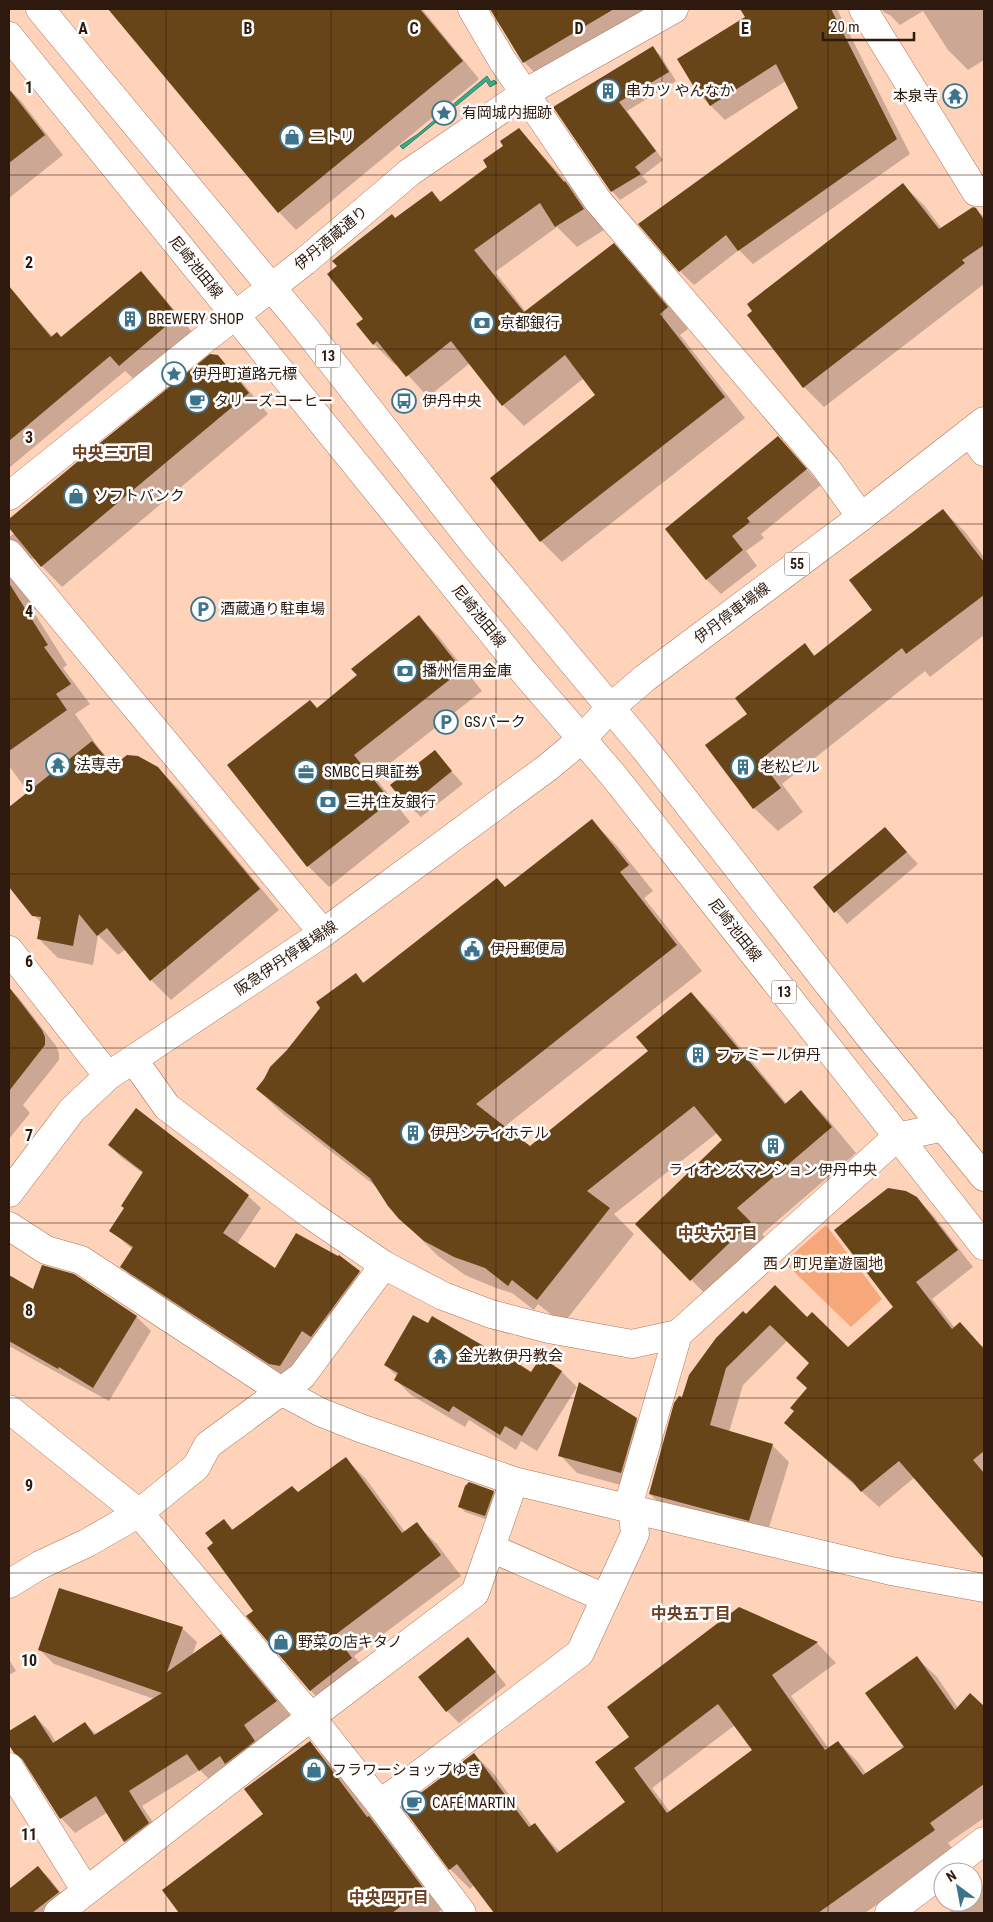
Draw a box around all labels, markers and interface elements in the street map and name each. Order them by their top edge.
scale bar [823,10,914,42]
text: 20 m [830,18,860,36]
text: A [78,19,88,38]
text: B [244,19,253,38]
text: C [409,19,419,38]
text: D [574,19,584,38]
text: E [741,19,749,38]
text: 1 [25,78,33,97]
building icon: 串カツ やんなか [595,78,621,104]
place label: 串カツ やんなか [626,82,734,100]
temple icon: 本泉寺 [942,83,968,109]
place label: 本泉寺 [893,87,938,105]
place icon: 有岡城内掘跡 [431,100,457,126]
place label: 有岡城内掘跡 [462,104,552,122]
shop icon: ニトリ [279,124,305,150]
place label: ニトリ [310,128,355,146]
street label: 伊丹酒蔵通り [291,202,371,274]
street label: 尼崎池田線 [165,232,227,302]
text: 2 [25,253,33,272]
building icon: BREWERY SHOP [117,306,143,332]
place label: BREWERY SHOP [148,310,244,328]
bank icon: 京都銀行 [469,310,495,336]
place label: 京都銀行 [500,314,560,332]
road number: 13 [316,344,340,368]
place icon: 伊丹町道路元標 [161,361,187,387]
place label: 伊丹町道路元標 [192,365,297,383]
cafe icon: タリーズコーヒー [184,388,210,414]
bus stop icon: 伊丹中央 [391,388,417,414]
place label: タリーズコーヒー [214,392,333,410]
place label: 伊丹中央 [422,392,482,410]
text: 3 [25,428,33,447]
district label: 中央三丁目 [72,443,152,462]
shop icon: ソフトバンク [63,483,89,509]
place label: ソフトバンク [94,487,185,505]
road number: 55 [784,552,810,576]
street label: 伊丹停車場線 [691,579,773,647]
street label: 尼崎池田線 [448,581,510,651]
parking icon: 酒蔵通り駐車場 [190,596,216,622]
place label: 酒蔵通り駐車場 [220,600,325,618]
text: 4 [25,602,33,621]
bank icon: 播州信用金庫 [392,658,418,684]
place label: 播州信用金庫 [422,662,512,680]
parking icon: GSパーク [433,709,459,735]
place label: GSパーク [464,713,526,731]
temple icon: 法専寺 [45,752,71,778]
building icon: 老松ビル [730,754,756,780]
place label: 法専寺 [76,756,121,774]
place label: 老松ビル [760,758,820,776]
office icon: SMBC日興証券 [293,759,319,785]
place label: SMBC日興証券 [324,763,420,781]
text: 5 [25,777,33,796]
bank icon: 三井住友銀行 [315,789,341,815]
place label: 三井住友銀行 [346,793,436,811]
street label: 尼崎池田線 [705,895,765,965]
street label: 阪急伊丹停車場線 [231,917,341,999]
public building icon: 伊丹郵便局 [459,936,485,962]
place label: 伊丹郵便局 [490,940,565,958]
text: 6 [25,952,33,971]
road number: 13 [772,980,796,1004]
building icon: ファミール伊丹 [685,1042,711,1068]
place label: ファミール伊丹 [716,1046,821,1064]
building icon: 伊丹シティホテル [400,1120,426,1146]
place label: 伊丹シティホテル [430,1124,549,1142]
text: 7 [25,1126,33,1145]
building icon: ライオンズマンション伊丹中央 [760,1133,786,1159]
place label: ライオンズマンション伊丹中央 [668,1161,878,1179]
district label: 中央六丁目 [678,1224,758,1243]
park label: 西ノ町児童遊園地 [763,1255,883,1273]
text: 8 [25,1301,33,1320]
temple icon: 金光教伊丹教会 [427,1343,453,1369]
place label: 金光教伊丹教会 [458,1347,563,1365]
text: 9 [25,1476,33,1495]
district label: 中央五丁目 [651,1604,731,1623]
shop icon: 野菜の店キタノ [268,1629,294,1655]
place label: 野菜の店キタノ [298,1633,403,1651]
text: 10 [21,1651,37,1670]
shop icon: フラワーショップゆき [301,1757,327,1783]
place label: フラワーショップゆき [332,1761,482,1779]
cafe icon: CAFÉ MARTIN [401,1790,427,1816]
place label: CAFÉ MARTIN [432,1794,516,1812]
text: 11 [21,1825,37,1844]
north arrow [933,1862,983,1912]
text: N [943,1867,959,1885]
district label: 中央四丁目 [349,1888,429,1907]

